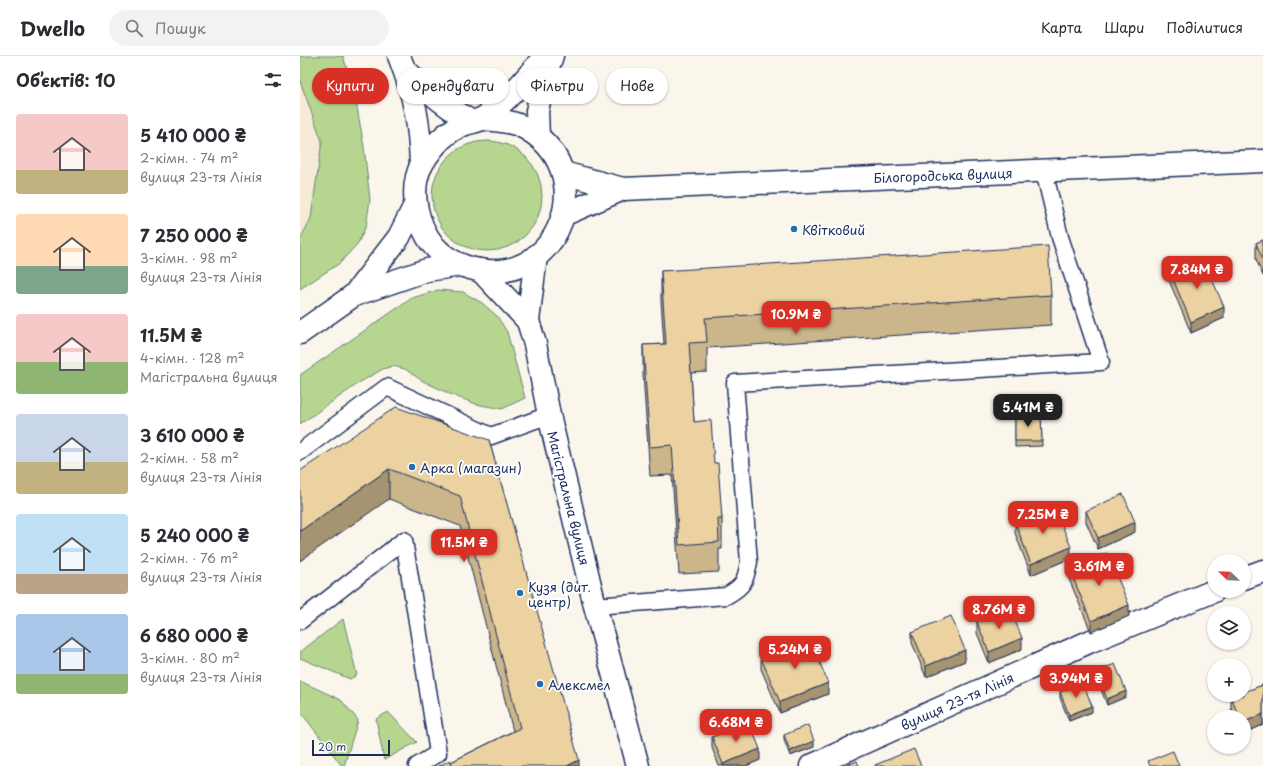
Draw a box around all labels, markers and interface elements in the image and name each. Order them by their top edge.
search box [109,10,389,46]
text: Dwello [20,14,85,42]
text: Пошук [155,16,206,39]
icon: search [123,17,145,39]
text: Карта [1041,17,1082,38]
text: Шари [1104,17,1144,38]
text: Поділитися [1166,17,1243,38]
text: Об’єктів: 10 [16,67,116,93]
chip: Купити [312,68,389,104]
chip: Орендувати [397,68,509,104]
chip: Фільтри [517,68,598,104]
chip: Нове [606,68,668,104]
icon: filters [262,69,284,91]
text: 5 410 000 ₴ [140,122,246,148]
icon: home [48,130,96,178]
text: 2-кімн. · 74 m² [140,148,238,167]
street label: Білогородська вулиця [873,163,1013,187]
text: вулиця 23-тя Лінія [140,167,262,186]
place label: Квітковий [802,220,865,239]
text: 7 250 000 ₴ [140,222,248,248]
marker: Квітковий [789,224,799,234]
icon: home [48,230,96,278]
text: 3-кімн. · 98 m² [140,248,238,267]
pin: 7.84M ₴ [1160,256,1234,290]
text: 7.84M ₴ [1171,259,1223,278]
text: вулиця 23-тя Лінія [140,267,262,286]
pin: 10.9M ₴ [759,301,833,335]
text: 10.9M ₴ [771,304,821,323]
text: 11.5M ₴ [140,322,202,348]
icon: home [48,330,96,378]
text: 4-кімн. · 128 m² [140,348,244,367]
text: Магістральна вулиця [140,367,278,386]
pin: 5.41M ₴ [991,394,1065,428]
text: 5.41M ₴ [1002,397,1054,416]
text: 3 610 000 ₴ [140,422,245,448]
street label: Магістральна вулиця [543,429,595,567]
icon: home [48,430,96,478]
text: 2-кімн. · 58 m² [140,448,239,467]
place label: Арка (магазин) [420,458,522,477]
marker: Арка (магазин) [407,462,417,472]
text: вулиця 23-тя Лінія [140,467,262,486]
pin: 7.25M ₴ [1006,501,1080,535]
text: 7.25M ₴ [1017,504,1069,523]
text: 5 240 000 ₴ [140,522,249,548]
pin: 11.5M ₴ [427,529,501,563]
icon: home [48,530,96,578]
text: 11.5M ₴ [440,532,488,551]
text: 2-кімн. · 76 m² [140,548,238,567]
pin: 3.61M ₴ [1062,553,1136,587]
north arrow [1207,554,1251,598]
map controls [1207,554,1251,754]
text: 3.61M ₴ [1073,556,1125,575]
text: вулиця 23-тя Лінія [140,567,262,586]
place label: Кузя (дит. центр) [528,577,591,611]
marker: Кузя (дит. центр) [515,588,525,598]
pin: 8.76M ₴ [962,596,1036,630]
text: 8.76M ₴ [972,599,1026,618]
button: layers [1207,606,1251,650]
text: 6 680 000 ₴ [140,622,248,648]
icon: home [48,630,96,678]
pin: 5.24M ₴ [758,636,832,670]
text: 5.24M ₴ [768,639,822,658]
text: 3-кімн. · 80 m² [140,648,240,667]
button: + [1207,658,1251,702]
pin: 3.94M ₴ [1039,665,1113,699]
text: вулиця 23-тя Лінія [140,667,262,686]
street label: вулиця 23-тя Лінія [897,667,1017,735]
text: 3.94M ₴ [1049,668,1103,687]
place label: Алексмел [548,675,611,694]
marker: Алексмел [535,679,545,689]
pin: 6.68M ₴ [699,709,773,743]
button: − [1207,710,1251,754]
text: 6.68M ₴ [709,712,763,731]
scale bar [312,738,390,757]
text: 20 m [318,738,346,755]

